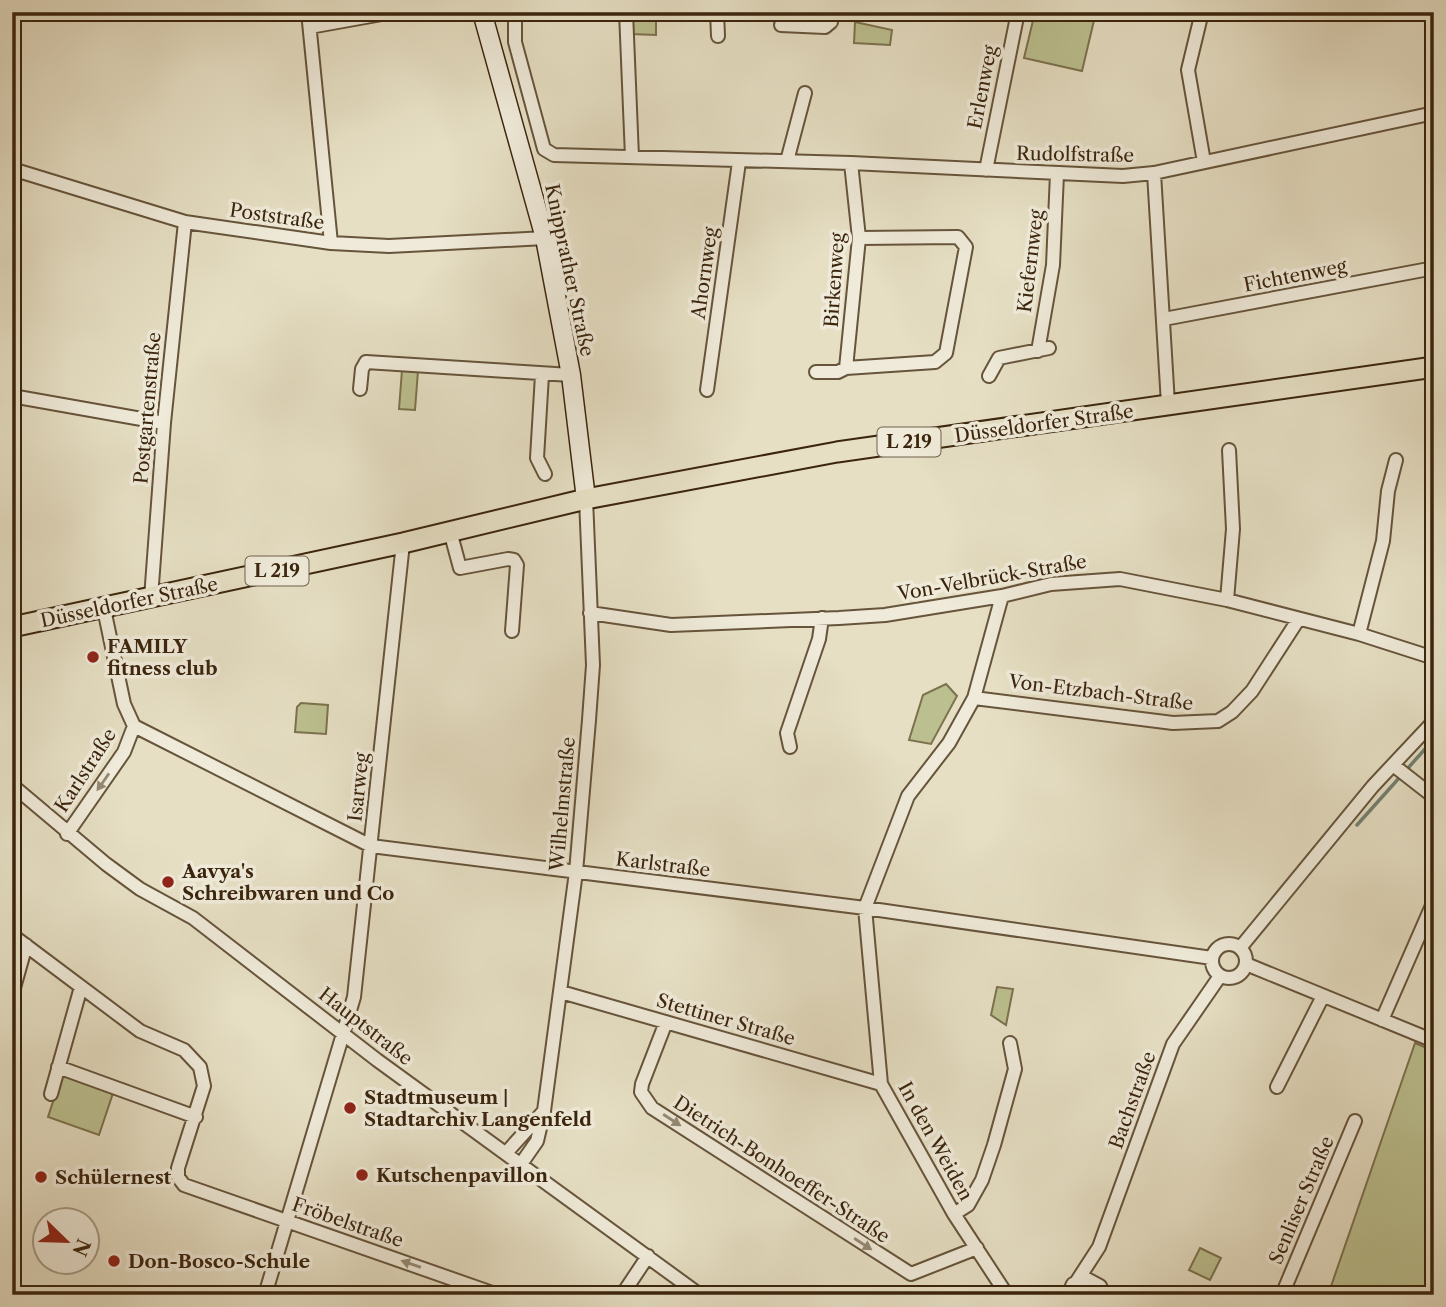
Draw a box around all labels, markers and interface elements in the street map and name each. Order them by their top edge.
street label: Erlenweg [963,42,1002,131]
street label: Rudolfstraße [1016,142,1134,167]
street label: Knipprather Straße [540,182,599,358]
street label: Poststraße [228,198,326,235]
street label: Kiefernweg [1013,207,1048,314]
street label: Ahornweg [687,225,722,322]
street label: Birkenweg [820,231,849,328]
street label: Fichtenweg [1242,254,1350,297]
street label: Postgartenstraße [129,331,166,485]
street label: Düsseldorfer Straße [953,400,1135,447]
road number: L 219 [878,428,940,457]
street label: Von-Velbrück-Straße [895,550,1088,606]
road number: L 219 [246,556,308,586]
street label: Düsseldorfer Straße [38,572,220,633]
place label: FAMILY fitness club [107,635,218,680]
marker: FAMILY fitness club [85,649,101,665]
street label: Von-Etzbach-Straße [1006,670,1194,715]
street label: Karlstraße [50,724,121,816]
street label: Wilhelmstraße [545,736,580,873]
street label: Isarweg [343,750,374,823]
one-way arrow [96,773,110,791]
street label: Karlstraße [614,847,712,882]
place label: Aavya's Schreibwaren und Co [181,860,394,905]
marker: Aavya's Schreibwaren und Co [160,874,176,890]
street label: Hauptstraße [314,983,417,1070]
street label: Stettiner Straße [654,989,798,1050]
street label: Bachstraße [1104,1048,1161,1152]
street label: In den Weiden [893,1078,978,1205]
place label: Stadtmuseum | Stadtarchiv Langenfeld [364,1086,592,1131]
street label: Dietrich-Bonhoeffer-Straße [669,1091,894,1248]
marker: Stadtmuseum | Stadtarchiv Langenfeld [342,1100,358,1116]
one-way arrow [662,1114,681,1127]
street label: Senliser Straße [1264,1133,1339,1268]
place label: Kutschenpavillon [376,1164,548,1187]
place label: Schülernest [55,1166,172,1189]
marker: Kutschenpavillon [354,1167,370,1183]
marker: Schülernest [33,1169,49,1185]
street label: Fröbelstraße [289,1193,406,1252]
north arrow [32,1206,102,1276]
text: N [67,1235,95,1260]
one-way arrow [853,1237,873,1250]
place label: Don-Bosco-Schule [128,1250,310,1273]
marker: Don-Bosco-Schule [106,1253,122,1269]
one-way arrow [400,1258,421,1269]

